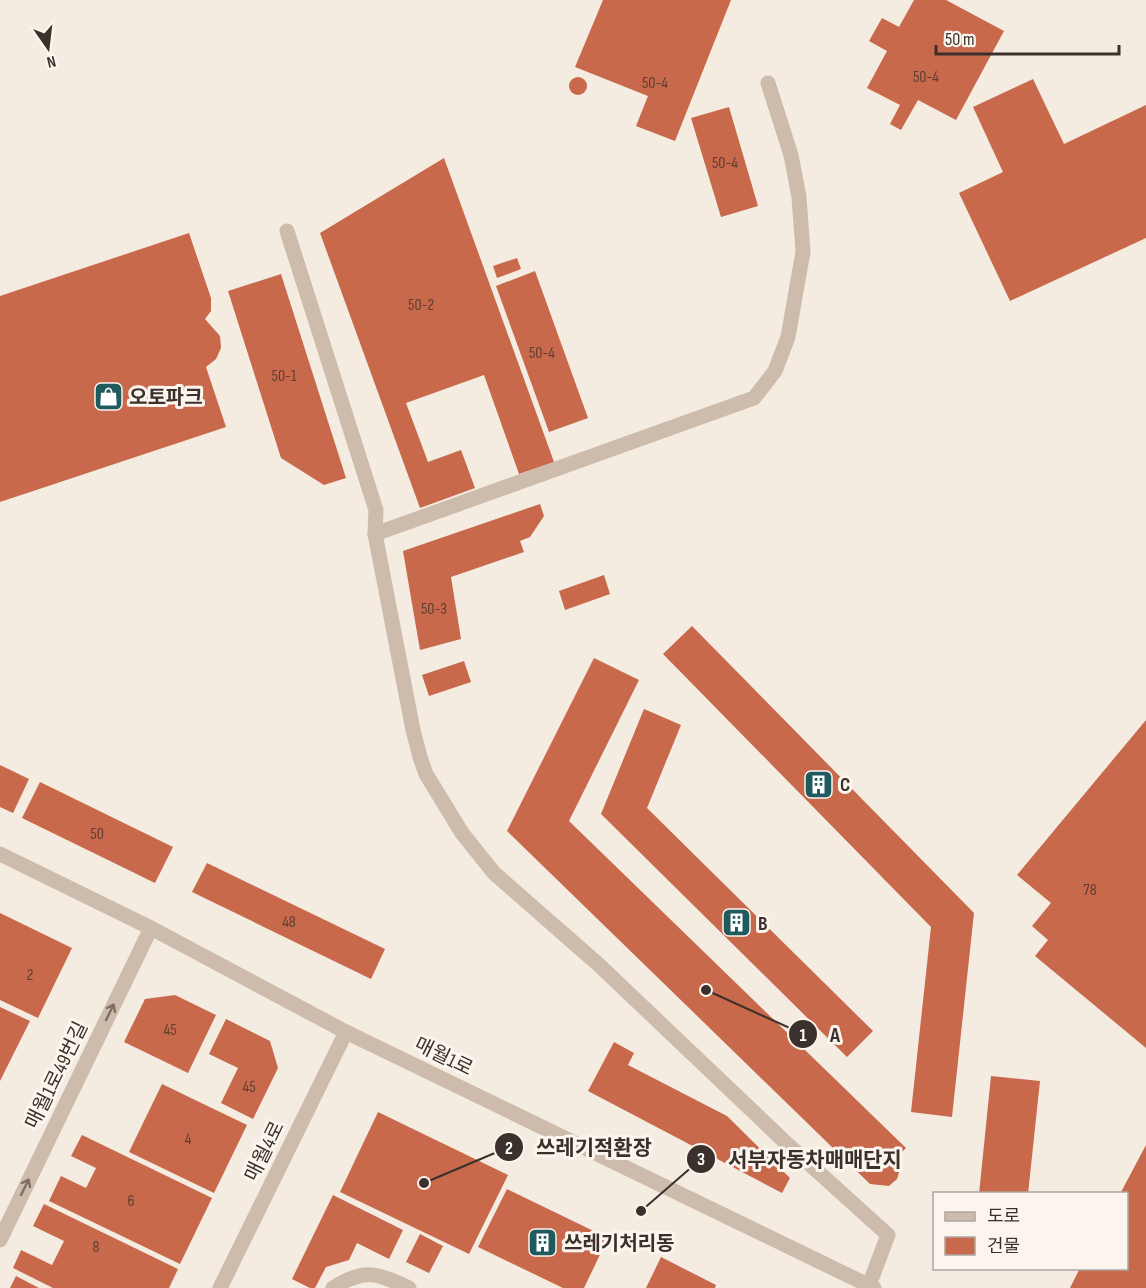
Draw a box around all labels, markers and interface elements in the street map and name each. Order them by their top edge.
north arrow [18,18,78,78]
scale bar [936,18,1119,56]
text: 50 m [945,29,975,50]
text: N [45,51,58,71]
house number: 50-4 [913,68,939,87]
house number: 50-4 [642,74,668,93]
house number: 50-4 [712,154,738,173]
house number: 50-2 [408,296,434,315]
house number: 50-4 [529,344,555,363]
house number: 50-1 [271,367,297,386]
shop icon: 오토파크 [92,381,124,413]
place label: 오토파크 [129,386,203,410]
house number: 50-3 [421,600,447,619]
building icon: C [803,768,835,800]
place label: C [840,773,850,797]
house number: 50 [90,825,104,844]
house number: 78 [1083,881,1097,900]
building icon: B [721,907,753,939]
place label: B [758,912,768,936]
house number: 48 [282,913,296,932]
house number: 2 [27,966,33,985]
one-way arrow [105,1003,117,1021]
callout: A [788,1015,852,1054]
street label: 매월1로49번길 [21,1018,93,1133]
house number: 45 [163,1021,177,1040]
text: A [829,1023,841,1048]
text: 1 [799,1025,807,1046]
street label: 매월1로 [410,1032,477,1081]
house number: 45 [242,1078,256,1097]
street label: 매월4로 [240,1118,290,1185]
callout: 쓰레기적환장 [494,1128,664,1167]
house number: 4 [185,1130,192,1149]
text: 쓰레기적환장 [536,1136,652,1161]
text: 2 [505,1138,513,1159]
callout: 서부자동차매매단지 [686,1140,914,1179]
text: 서부자동차매매단지 [728,1148,902,1173]
text: 3 [697,1149,705,1170]
one-way arrow [20,1179,32,1197]
house number: 6 [127,1192,135,1211]
legend [933,1192,1128,1270]
text: 도로 [987,1206,1020,1227]
building icon: 쓰레기처리동 [527,1227,559,1259]
place label: 쓰레기처리동 [564,1232,674,1256]
text: 건물 [987,1236,1020,1257]
house number: 8 [92,1238,100,1257]

